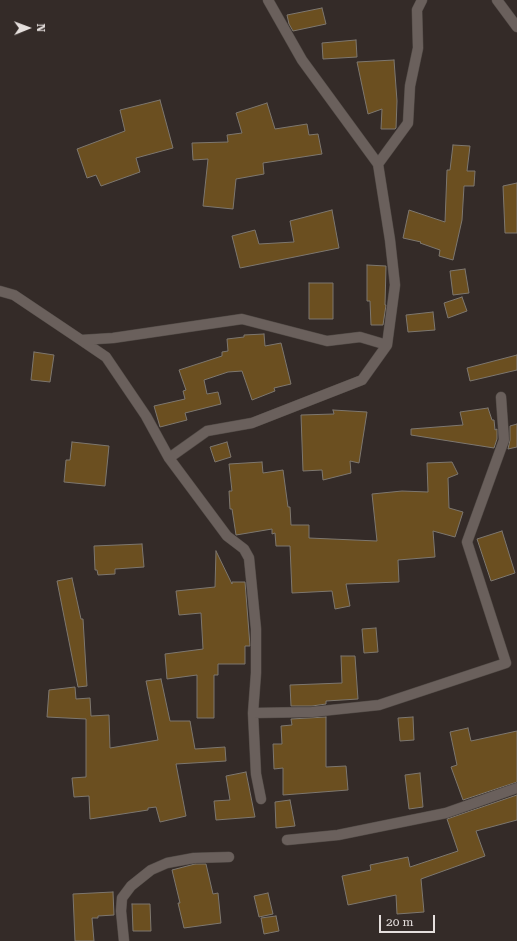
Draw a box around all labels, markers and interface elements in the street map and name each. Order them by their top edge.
north arrow [8,8,48,48]
text: N [34,23,47,32]
scale bar [381,907,437,933]
text: 20 m [386,915,413,929]

